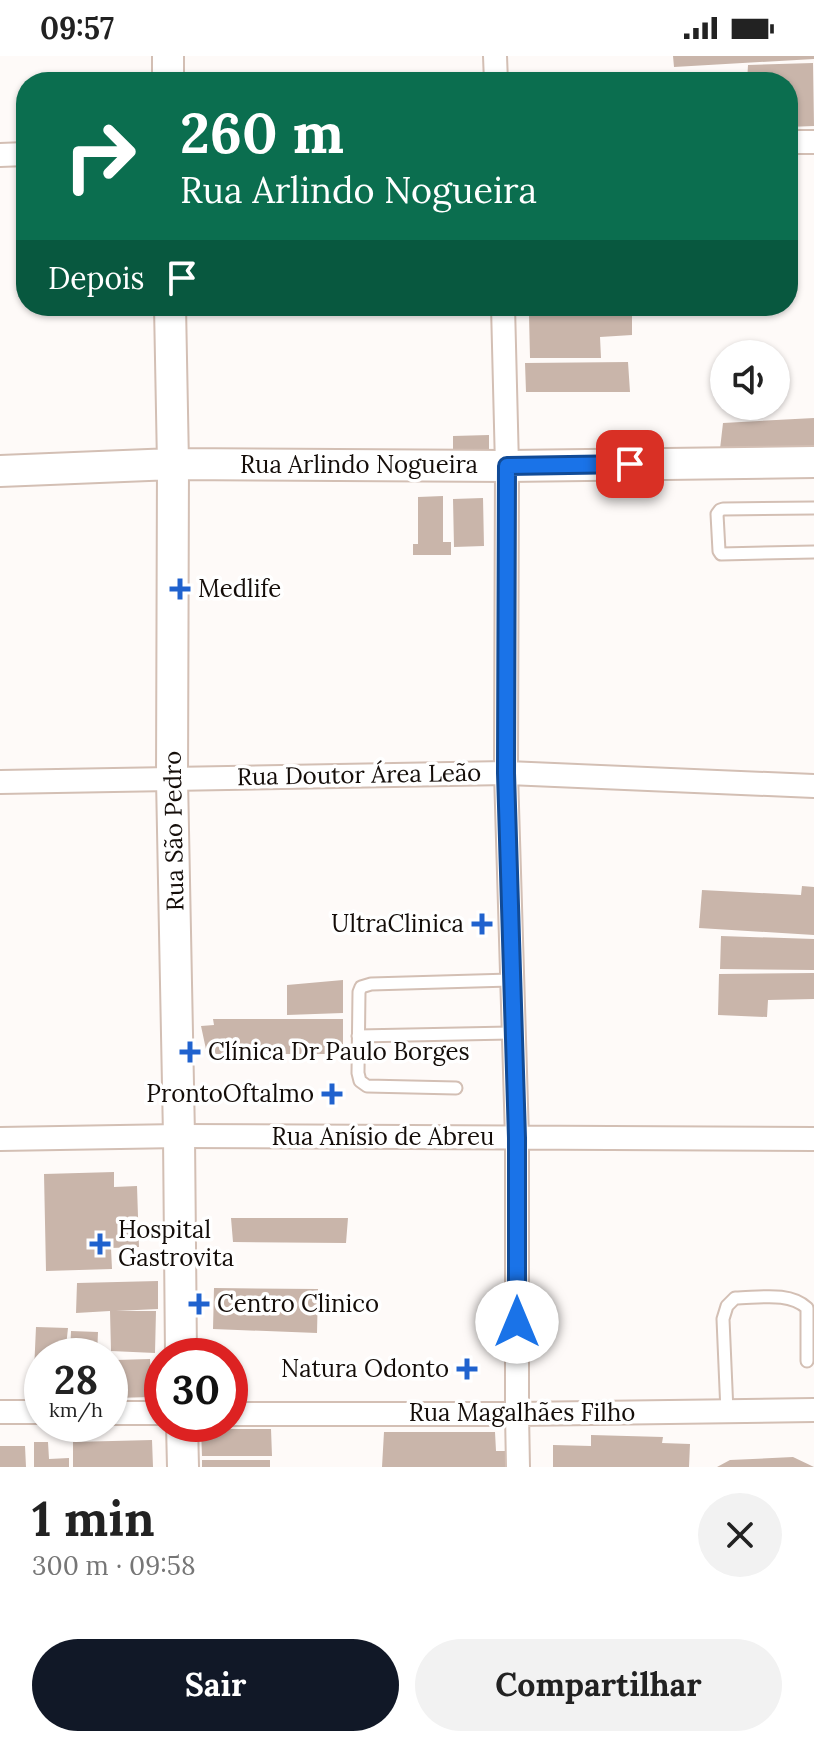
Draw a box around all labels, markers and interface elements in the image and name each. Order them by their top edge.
text: 09:57 [40,9,114,47]
text: 260 m [180,97,344,168]
icon: right [48,104,152,208]
text: Rua Arlindo Nogueira [180,167,537,213]
icon: arrive [160,256,204,300]
text: Depois [48,259,144,297]
map controls [710,340,790,420]
button: sound [710,340,790,420]
pin [596,430,664,498]
icon: arrive [608,442,652,486]
street label: Rua Arlindo Nogueira [240,449,478,480]
place label: Medlife [198,573,281,604]
marker: Medlife [169,578,191,600]
street label: Rua São Pedro [157,751,190,911]
street label: Rua Doutor Área Leão [236,757,482,792]
place label: UltraClinica [331,908,464,939]
marker: UltraClinica [471,913,493,935]
place label: Clínica Dr Paulo Borges [208,1036,470,1067]
marker: Clínica Dr Paulo Borges [179,1041,201,1063]
place label: ProntoOftalmo [146,1078,314,1109]
marker: ProntoOftalmo [321,1083,343,1105]
street label: Rua Anísio de Abreu [272,1121,494,1152]
place label: Hospital Gastrovita [118,1214,234,1273]
marker: Hospital Gastrovita [89,1233,111,1255]
position arrow [475,1280,559,1364]
place label: Centro Clinico [217,1288,379,1319]
marker: Centro Clinico [188,1293,210,1315]
speed limit sign: 30 [144,1338,248,1442]
place label: Natura Odonto [281,1353,449,1384]
text: 28 [54,1354,98,1405]
marker: Natura Odonto [456,1358,478,1380]
text: km/h [49,1397,103,1422]
street label: Rua Magalhães Filho [409,1397,635,1428]
text: 1 min [32,1488,155,1549]
button: close [698,1493,782,1577]
text: 300 m · 09:58 [32,1549,196,1582]
button: Sair [32,1639,399,1731]
button: Compartilhar [415,1639,782,1731]

